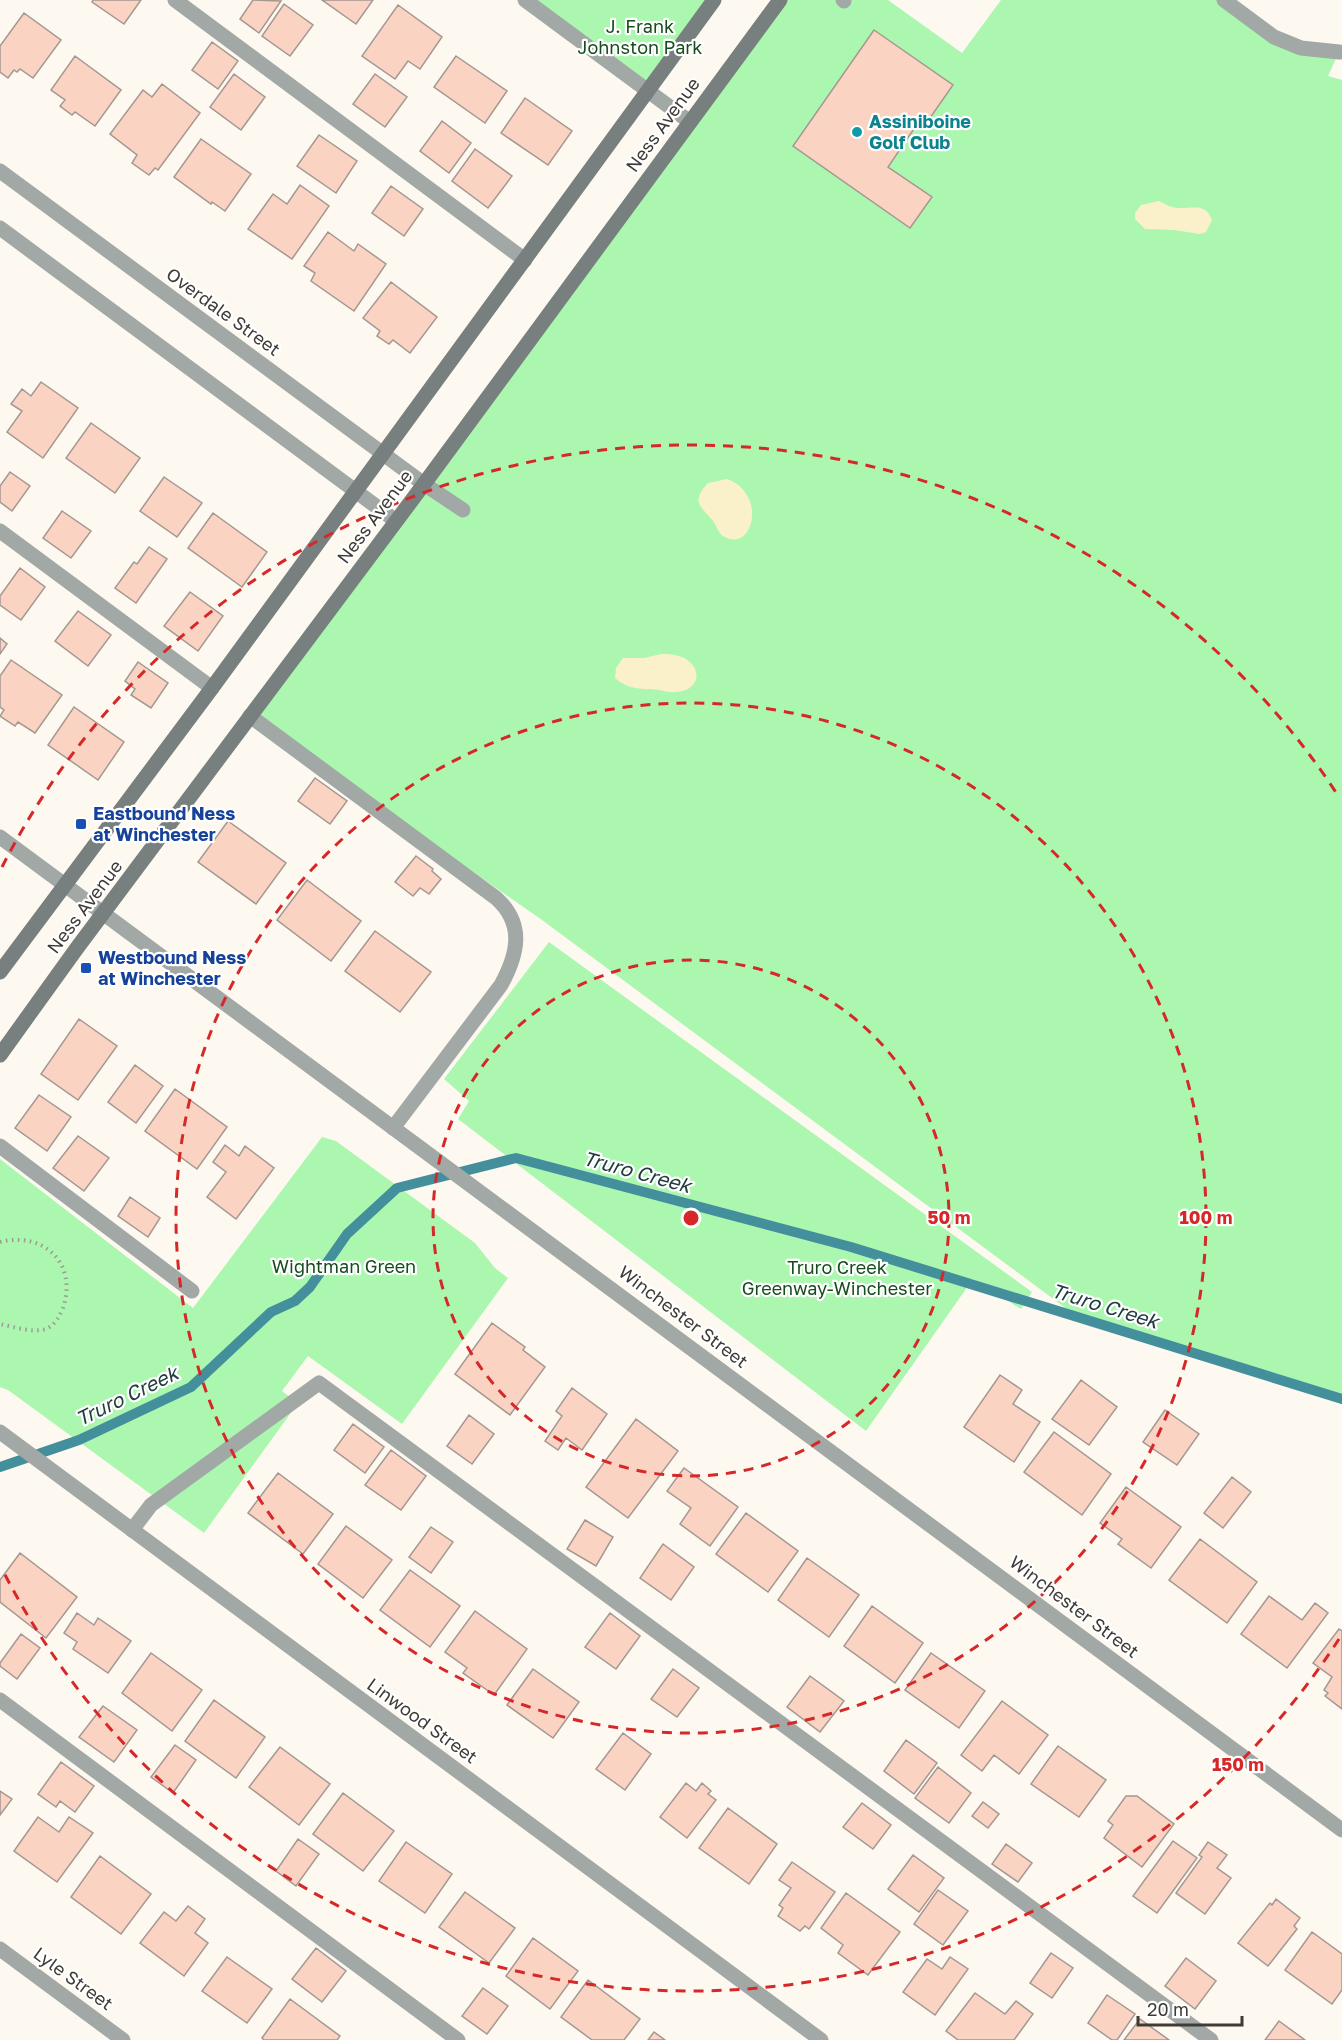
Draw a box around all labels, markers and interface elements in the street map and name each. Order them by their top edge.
park label: J. Frank Johnston Park [577,15,703,58]
street label: Ness Avenue [621,73,704,176]
place label: Assiniboine Golf Club [869,110,971,153]
marker: Assiniboine Golf Club [850,125,864,139]
street label: Overdale Street [162,263,285,360]
street label: Ness Avenue [332,465,416,567]
place label: Eastbound Ness at Winchester [93,802,235,845]
marker: Eastbound Ness at Winchester [74,817,88,831]
street label: Ness Avenue [42,855,126,957]
place label: Westbound Ness at Winchester [98,946,246,989]
marker: Westbound Ness at Winchester [79,961,93,975]
water label: Truro Creek [581,1145,696,1198]
text: 50 m [928,1206,970,1228]
text: 100 m [1180,1206,1232,1228]
centre of rings [681,1208,701,1228]
park label: Wightman Green [272,1255,416,1277]
park label: Truro Creek Greenway-Winchester [742,1256,932,1299]
street label: Winchester Street [614,1260,753,1372]
water label: Truro Creek [1049,1277,1164,1334]
water label: Truro Creek [72,1359,184,1430]
street label: Winchester Street [1005,1550,1144,1662]
street label: Linwood Street [363,1673,482,1768]
text: 150 m [1212,1753,1264,1775]
street label: Lyle Street [30,1942,118,2014]
scale bar [1138,1989,1242,2027]
text: 20 m [1147,1998,1189,2020]

